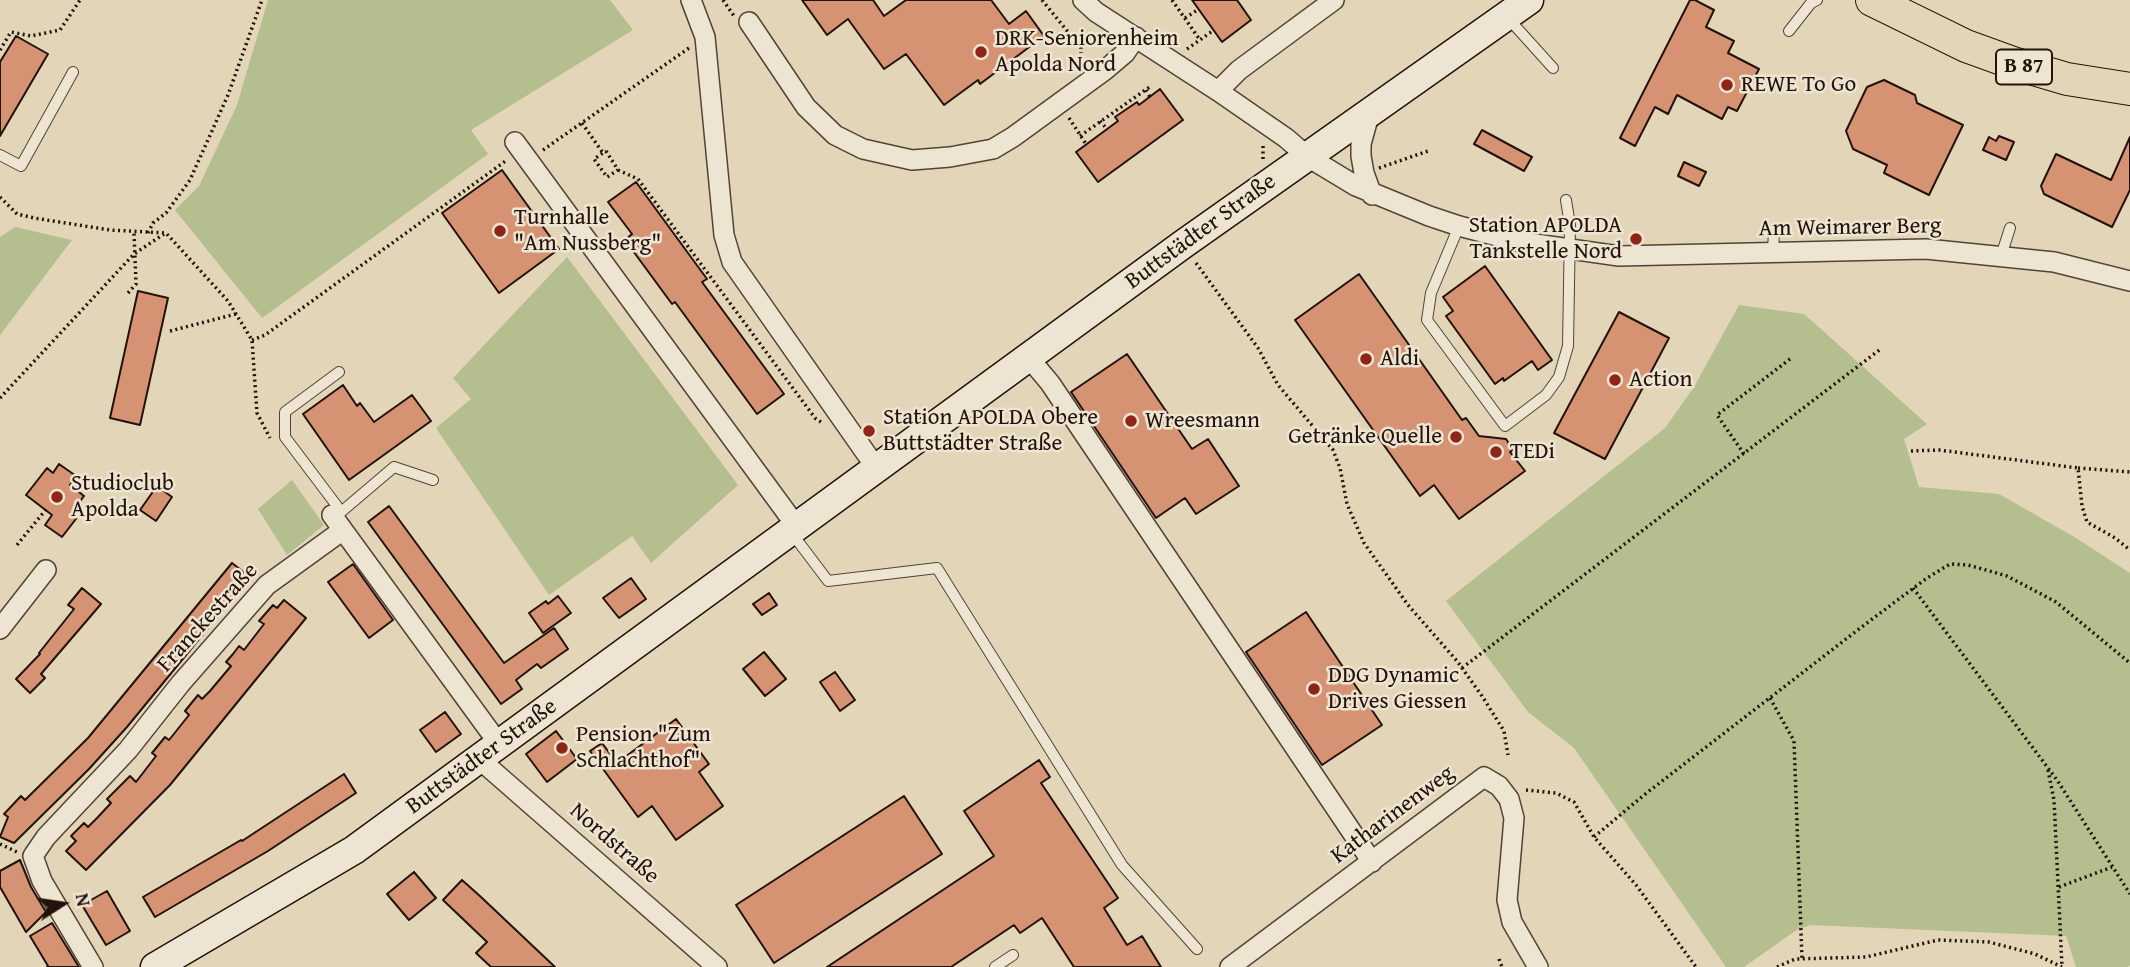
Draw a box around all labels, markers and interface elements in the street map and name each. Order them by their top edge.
place label: DRK-Seniorenheim Apolda Nord [995,25,1179,79]
marker: DRK-Seniorenheim Apolda Nord [973,44,989,60]
road number: B 87 [1996,50,2052,84]
place label: REWE To Go [1741,71,1856,99]
marker: REWE To Go [1719,77,1735,93]
street label: Buttstädter Straße [1120,168,1282,296]
place label: Turnhalle "Am Nussberg" [514,204,661,258]
place label: Station APOLDA Tankstelle Nord [1469,212,1622,266]
street label: Am Weimarer Berg [1758,213,1942,243]
marker: Turnhalle "Am Nussberg" [492,223,508,239]
marker: Station APOLDA Tankstelle Nord [1628,231,1644,247]
place label: Aldi [1380,345,1419,373]
marker: Aldi [1358,351,1374,367]
place label: Action [1629,366,1692,394]
marker: Action [1607,372,1623,388]
place label: Station APOLDA Obere Buttstädter Straße [883,404,1098,458]
place label: Wreesmann [1145,407,1260,435]
marker: Wreesmann [1123,413,1139,429]
marker: Station APOLDA Obere Buttstädter Straße [861,423,877,439]
place label: Getränke Quelle [1288,423,1442,451]
marker: Getränke Quelle [1448,429,1464,445]
place label: TEDi [1510,438,1555,466]
marker: TEDi [1488,444,1504,460]
place label: Studioclub Apolda [71,470,174,524]
marker: Studioclub Apolda [49,489,65,505]
street label: Franckestraße [152,558,264,678]
place label: DDG Dynamic Drives Giessen [1328,662,1467,716]
marker: DDG Dynamic Drives Giessen [1306,681,1322,697]
street label: Buttstädter Straße [401,693,563,821]
place label: Pension "Zum Schlachthof" [576,721,711,775]
marker: Pension "Zum Schlachthof" [554,740,570,756]
street label: Katharinenweg [1326,760,1460,870]
street label: Nordstraße [563,798,665,890]
north arrow [28,869,98,939]
text: N [69,891,99,909]

